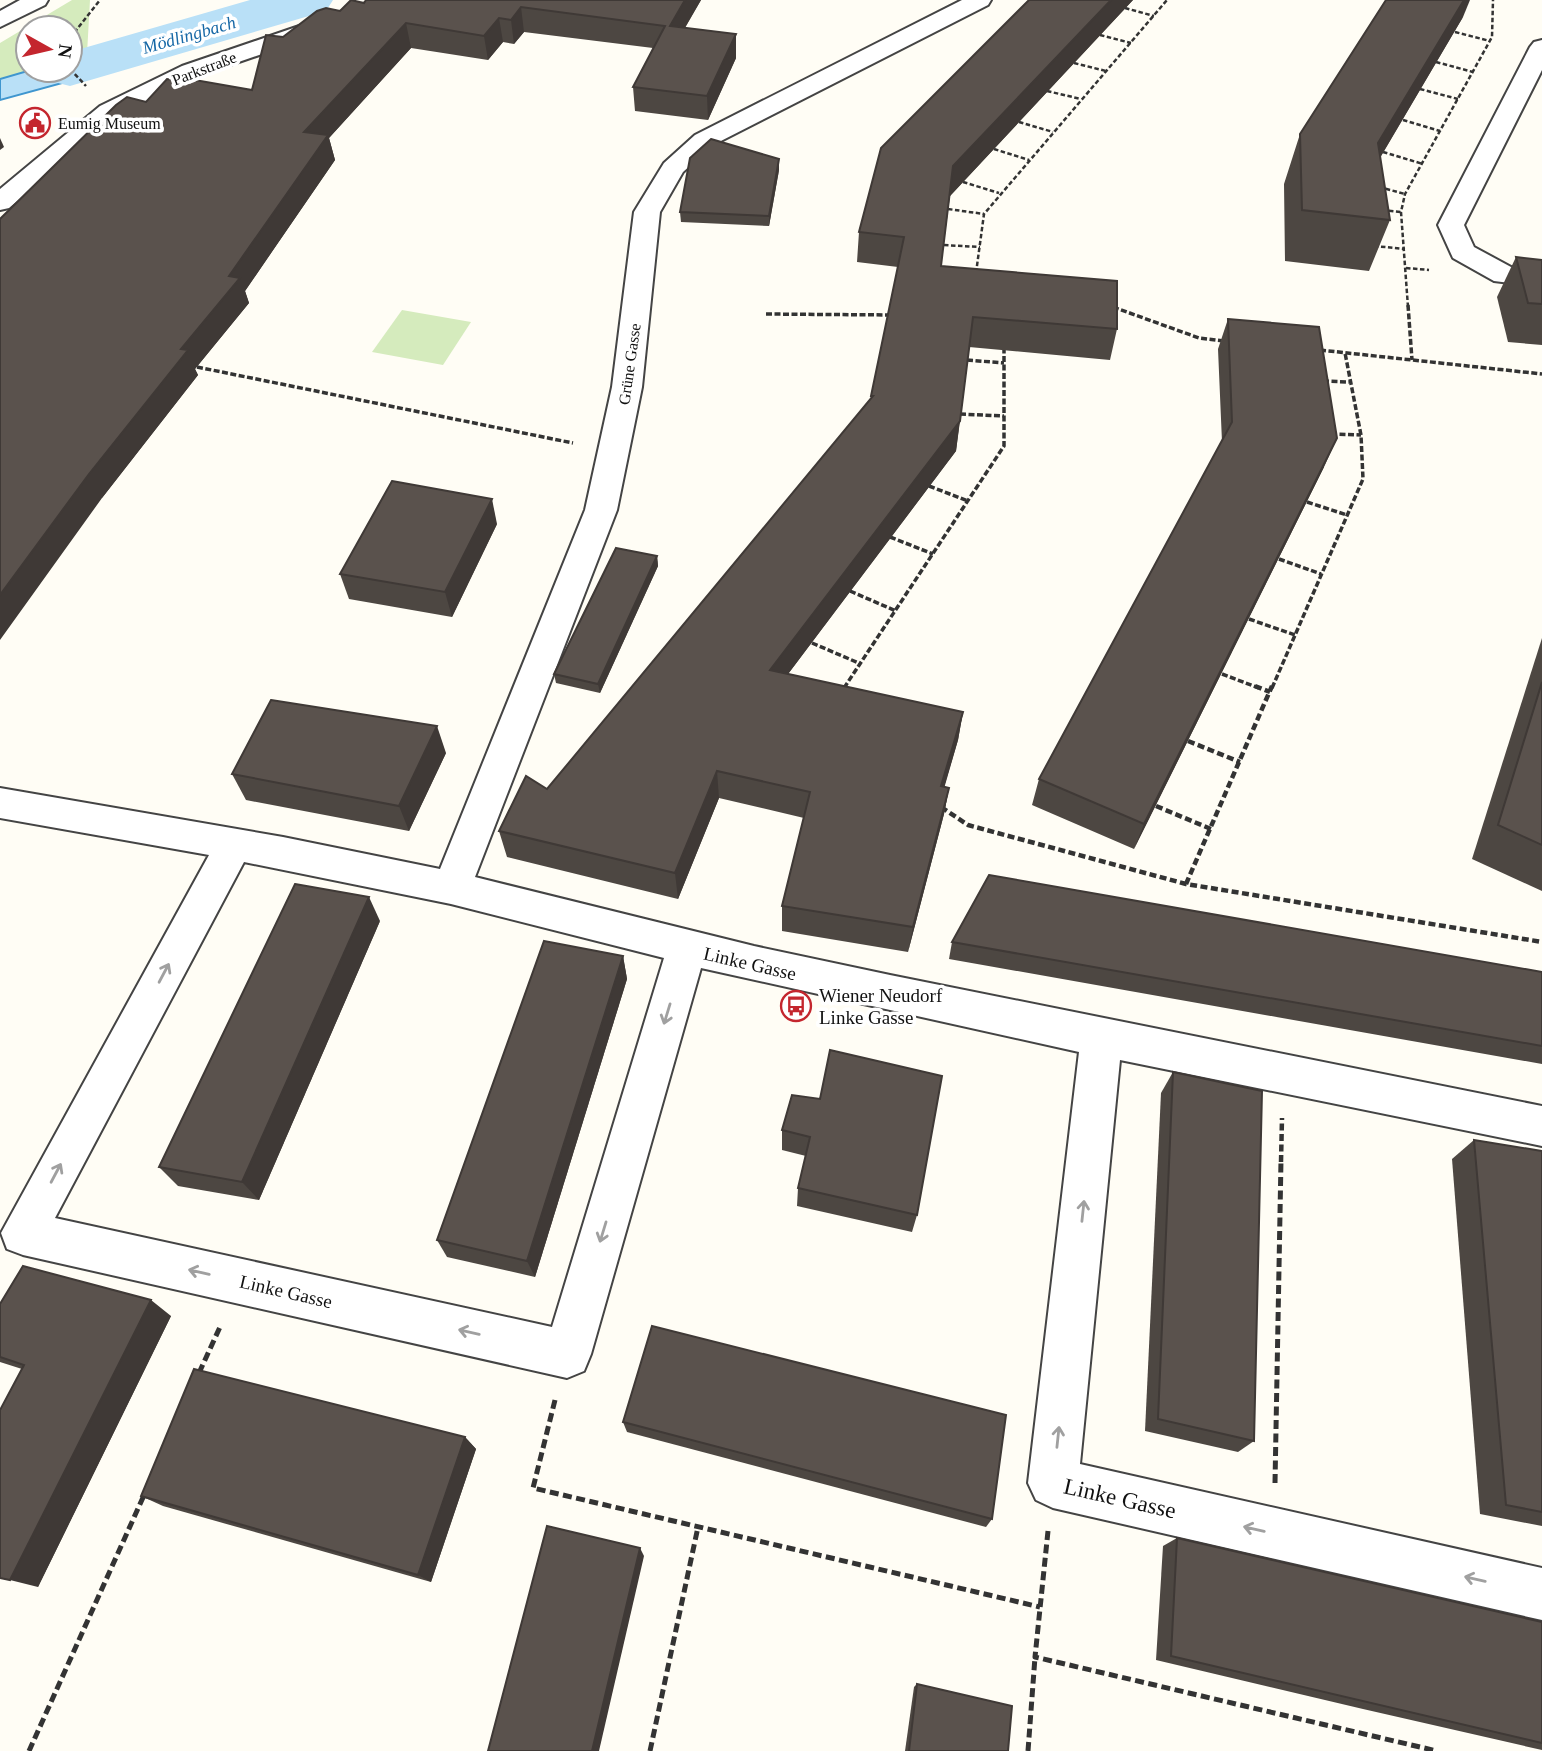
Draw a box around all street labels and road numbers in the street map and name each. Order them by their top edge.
street label: Parkstraße [170,48,239,89]
street label: Grüne Gasse [615,322,644,406]
street label: Linke Gasse [702,943,798,984]
street label: Linke Gasse [238,1271,334,1312]
street label: Linke Gasse [1061,1473,1178,1524]

